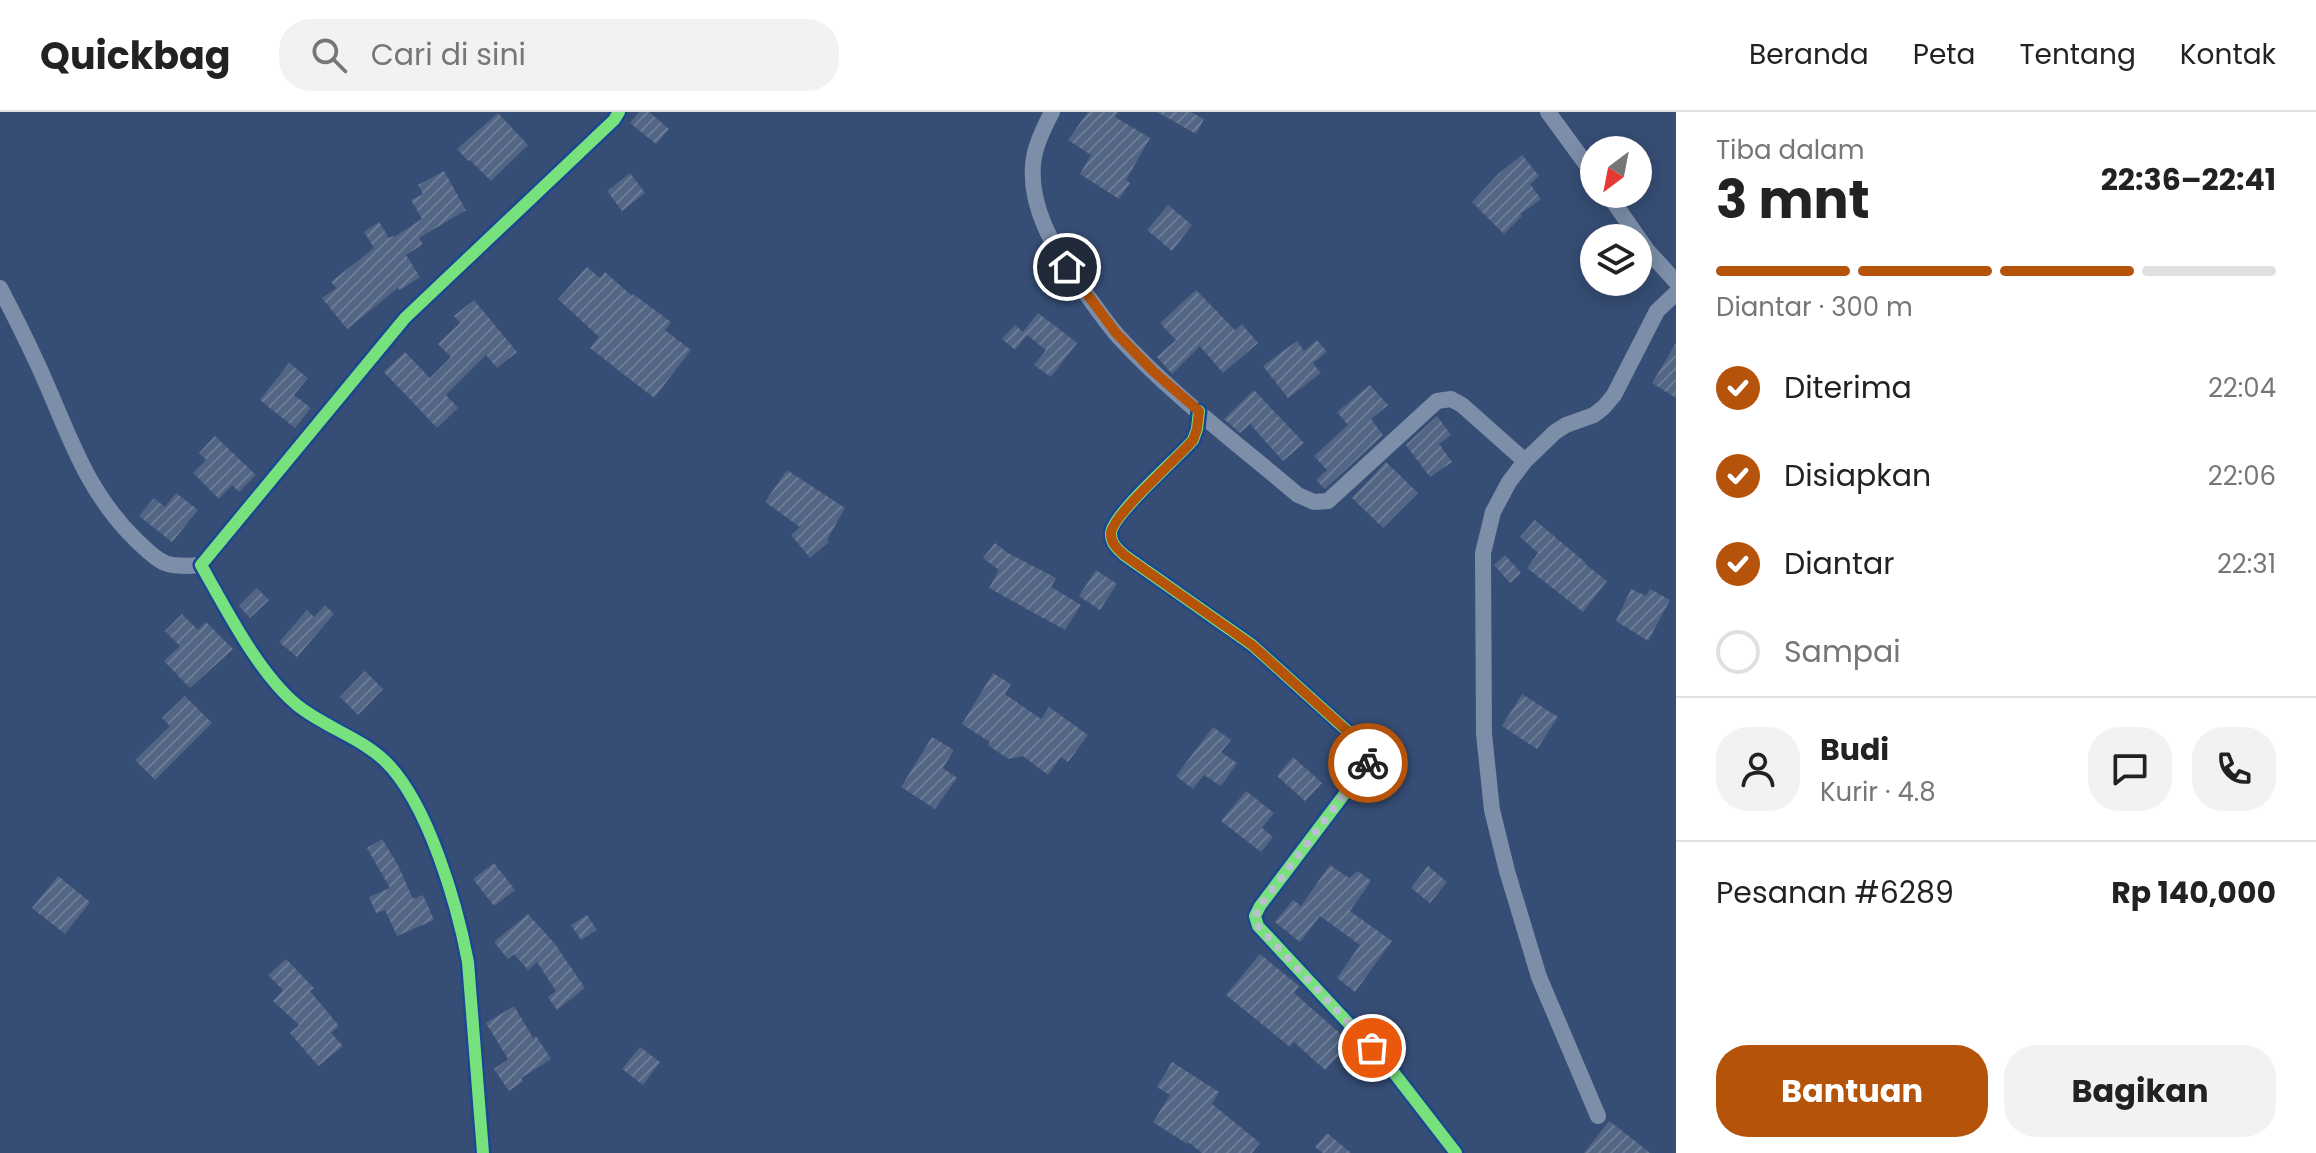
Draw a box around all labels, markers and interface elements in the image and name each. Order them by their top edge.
search box [279,19,839,91]
text: Quickbag [40,29,231,82]
icon: search [307,33,351,77]
text: Cari di sini [371,33,526,76]
text: Beranda [1749,35,1869,74]
text: Peta [1913,35,1975,74]
text: Tentang [2019,35,2136,74]
text: Kontak [2180,35,2276,74]
text: Tiba dalam [1716,132,1864,168]
north arrow [1580,136,1652,208]
map controls [1580,136,1652,296]
text: 22:36–22:41 [2101,158,2276,201]
text: 3 mnt [1716,163,1870,236]
button: layers [1580,224,1652,296]
pin [1033,233,1101,301]
icon: home [1045,245,1089,289]
text: Diantar · 300 m [1716,289,1913,325]
icon: check [1716,366,1760,410]
text: Diterima [1784,366,1912,409]
text: 22:04 [2208,370,2276,406]
icon: check [1716,454,1760,498]
text: Disiapkan [1784,454,1931,497]
text: 22:06 [2208,458,2276,494]
icon: check [1716,542,1760,586]
text: Diantar [1784,542,1894,585]
text: 22:31 [2217,546,2276,582]
text: Sampai [1784,630,1901,673]
courier [1328,723,1408,803]
button: person [1716,727,1800,811]
button: chat [2088,727,2172,811]
button: phone [2192,727,2276,811]
text: Budi [1820,728,1889,771]
icon: bike [1346,741,1390,785]
text: Kurir · 4.8 [1820,774,1936,810]
text: Pesanan #6289 [1716,871,1954,914]
text: Rp 140,000 [2111,871,2276,914]
pin [1338,1014,1406,1082]
icon: bag [1350,1026,1394,1070]
button: Bantuan [1716,1045,1988,1137]
button: Bagikan [2004,1045,2276,1137]

